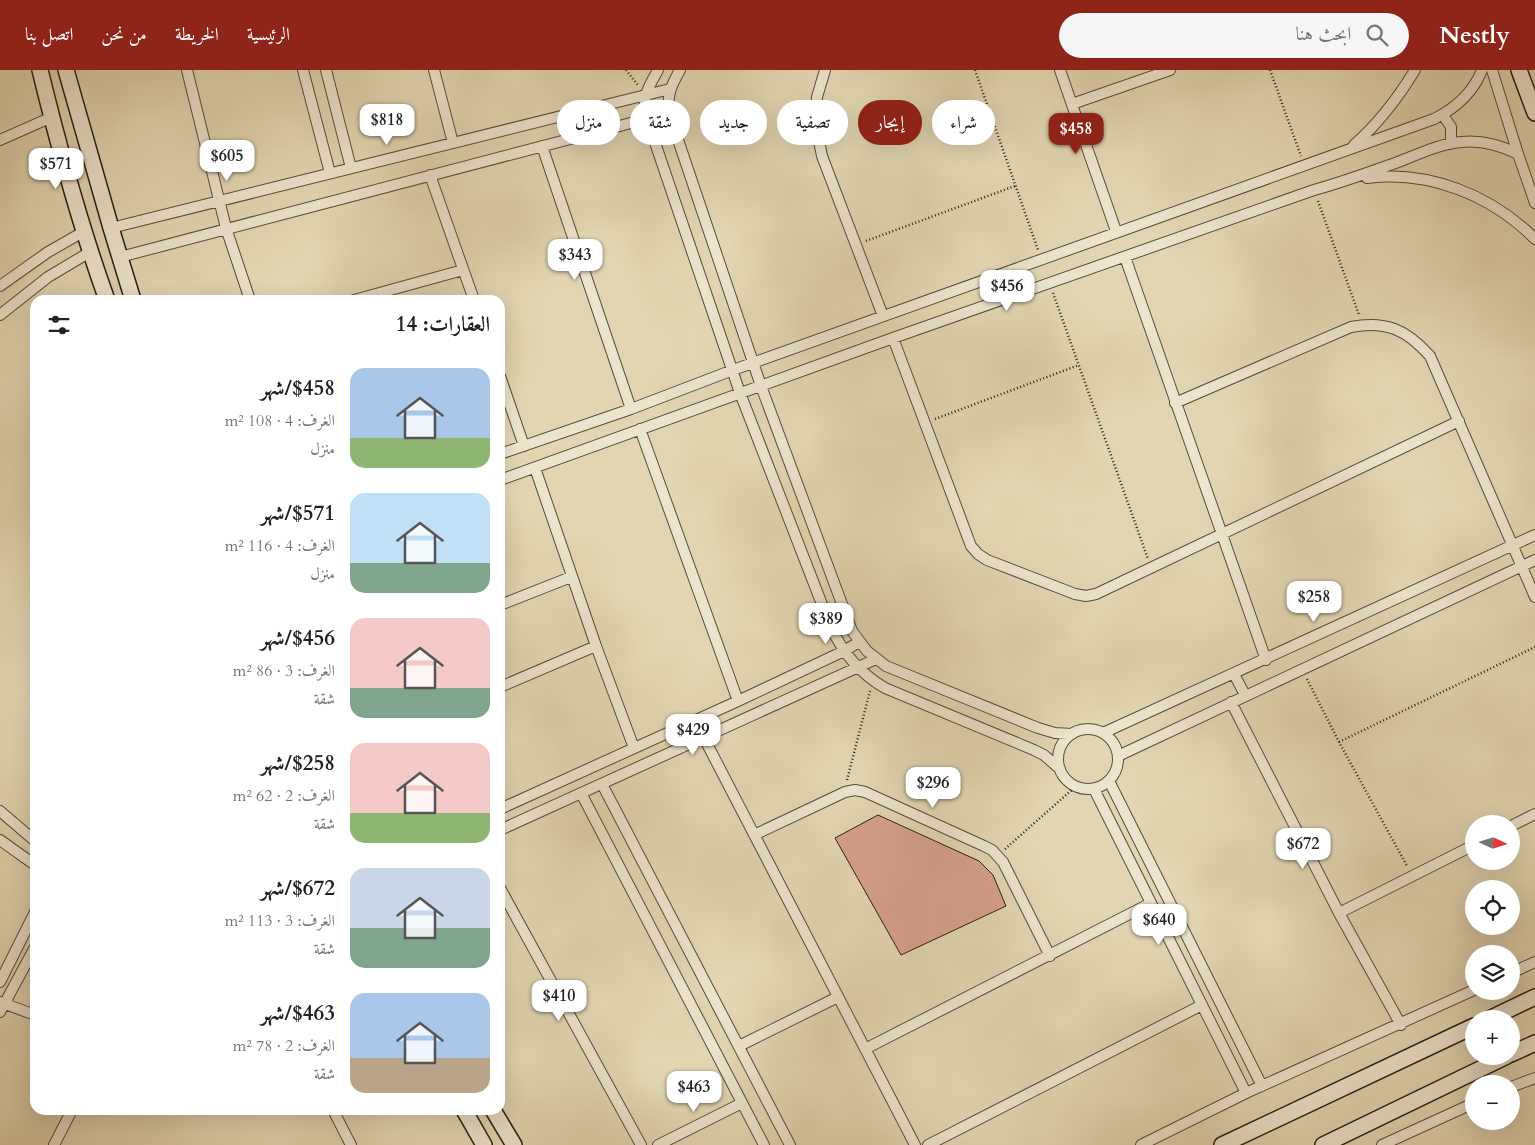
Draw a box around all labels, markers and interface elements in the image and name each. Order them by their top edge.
search box [1059,13,1409,58]
text: Nestly [1439,19,1510,52]
text: ابحث هنا [1296,21,1351,47]
icon: search [1363,21,1391,49]
text: اتصل بنا [25,22,73,47]
text: من نحن [101,22,147,47]
text: الخريطة [175,22,219,47]
text: الرئيسية [247,22,290,47]
chip: منزل [557,100,620,145]
chip: شقة [630,100,690,145]
chip: جديد [700,100,767,145]
chip: تصفية [777,100,848,145]
chip: إيجار [858,100,922,145]
chip: شراء [932,100,995,145]
pin: $818 [357,104,417,146]
text: $818 [371,109,403,131]
pin: $458 [1046,112,1106,155]
text: $458 [1060,118,1092,140]
pin: $605 [197,140,257,182]
text: $605 [211,145,243,167]
pin: $571 [26,148,86,190]
text: $571 [40,153,72,175]
pin: $343 [545,238,605,281]
text: $343 [559,244,591,266]
pin: $456 [977,270,1037,312]
text: $456 [991,275,1023,297]
text: العقارات: 14 [396,310,490,339]
icon: filters [45,311,73,339]
text: $458/شهر [260,374,335,403]
icon: home [390,388,450,448]
text: الغرف: 4 · 108 m² [225,410,335,432]
text: منزل [310,438,335,460]
text: $571/شهر [260,499,335,528]
icon: home [390,513,450,573]
text: الغرف: 4 · 116 m² [225,535,335,557]
text: منزل [310,563,335,585]
pin: $258 [1284,580,1344,623]
text: $258 [1298,586,1330,608]
pin: $389 [796,602,856,645]
text: $389 [810,608,842,630]
text: $456/شهر [260,624,335,653]
icon: home [390,638,450,698]
text: الغرف: 3 · 86 m² [233,660,335,682]
text: شقة [314,688,335,710]
pin: $429 [663,714,723,756]
text: $429 [677,719,709,741]
text: $258/شهر [260,749,335,778]
icon: home [390,763,450,823]
pin: $296 [903,766,963,809]
text: $296 [917,772,949,794]
text: الغرف: 2 · 62 m² [233,785,335,807]
text: شقة [314,813,335,835]
north arrow [1465,815,1520,870]
map controls [1465,815,1520,1130]
pin: $672 [1273,828,1333,870]
text: $672 [1287,833,1319,855]
text: $672/شهر [260,874,335,903]
button: locate [1465,880,1520,935]
icon: home [390,888,450,948]
pin: $640 [1129,904,1189,946]
text: $640 [1143,909,1175,931]
text: الغرف: 3 · 113 m² [225,910,335,932]
text: شقة [314,938,335,960]
button: layers [1465,945,1520,1000]
pin: $410 [529,980,589,1022]
text: $410 [543,985,575,1007]
text: $463/شهر [260,999,335,1028]
button: + [1465,1010,1520,1065]
icon: home [390,1013,450,1073]
text: الغرف: 2 · 78 m² [233,1035,335,1057]
text: شقة [314,1063,335,1085]
pin: $463 [664,1070,724,1113]
button: − [1465,1075,1520,1130]
text: $463 [678,1076,710,1098]

